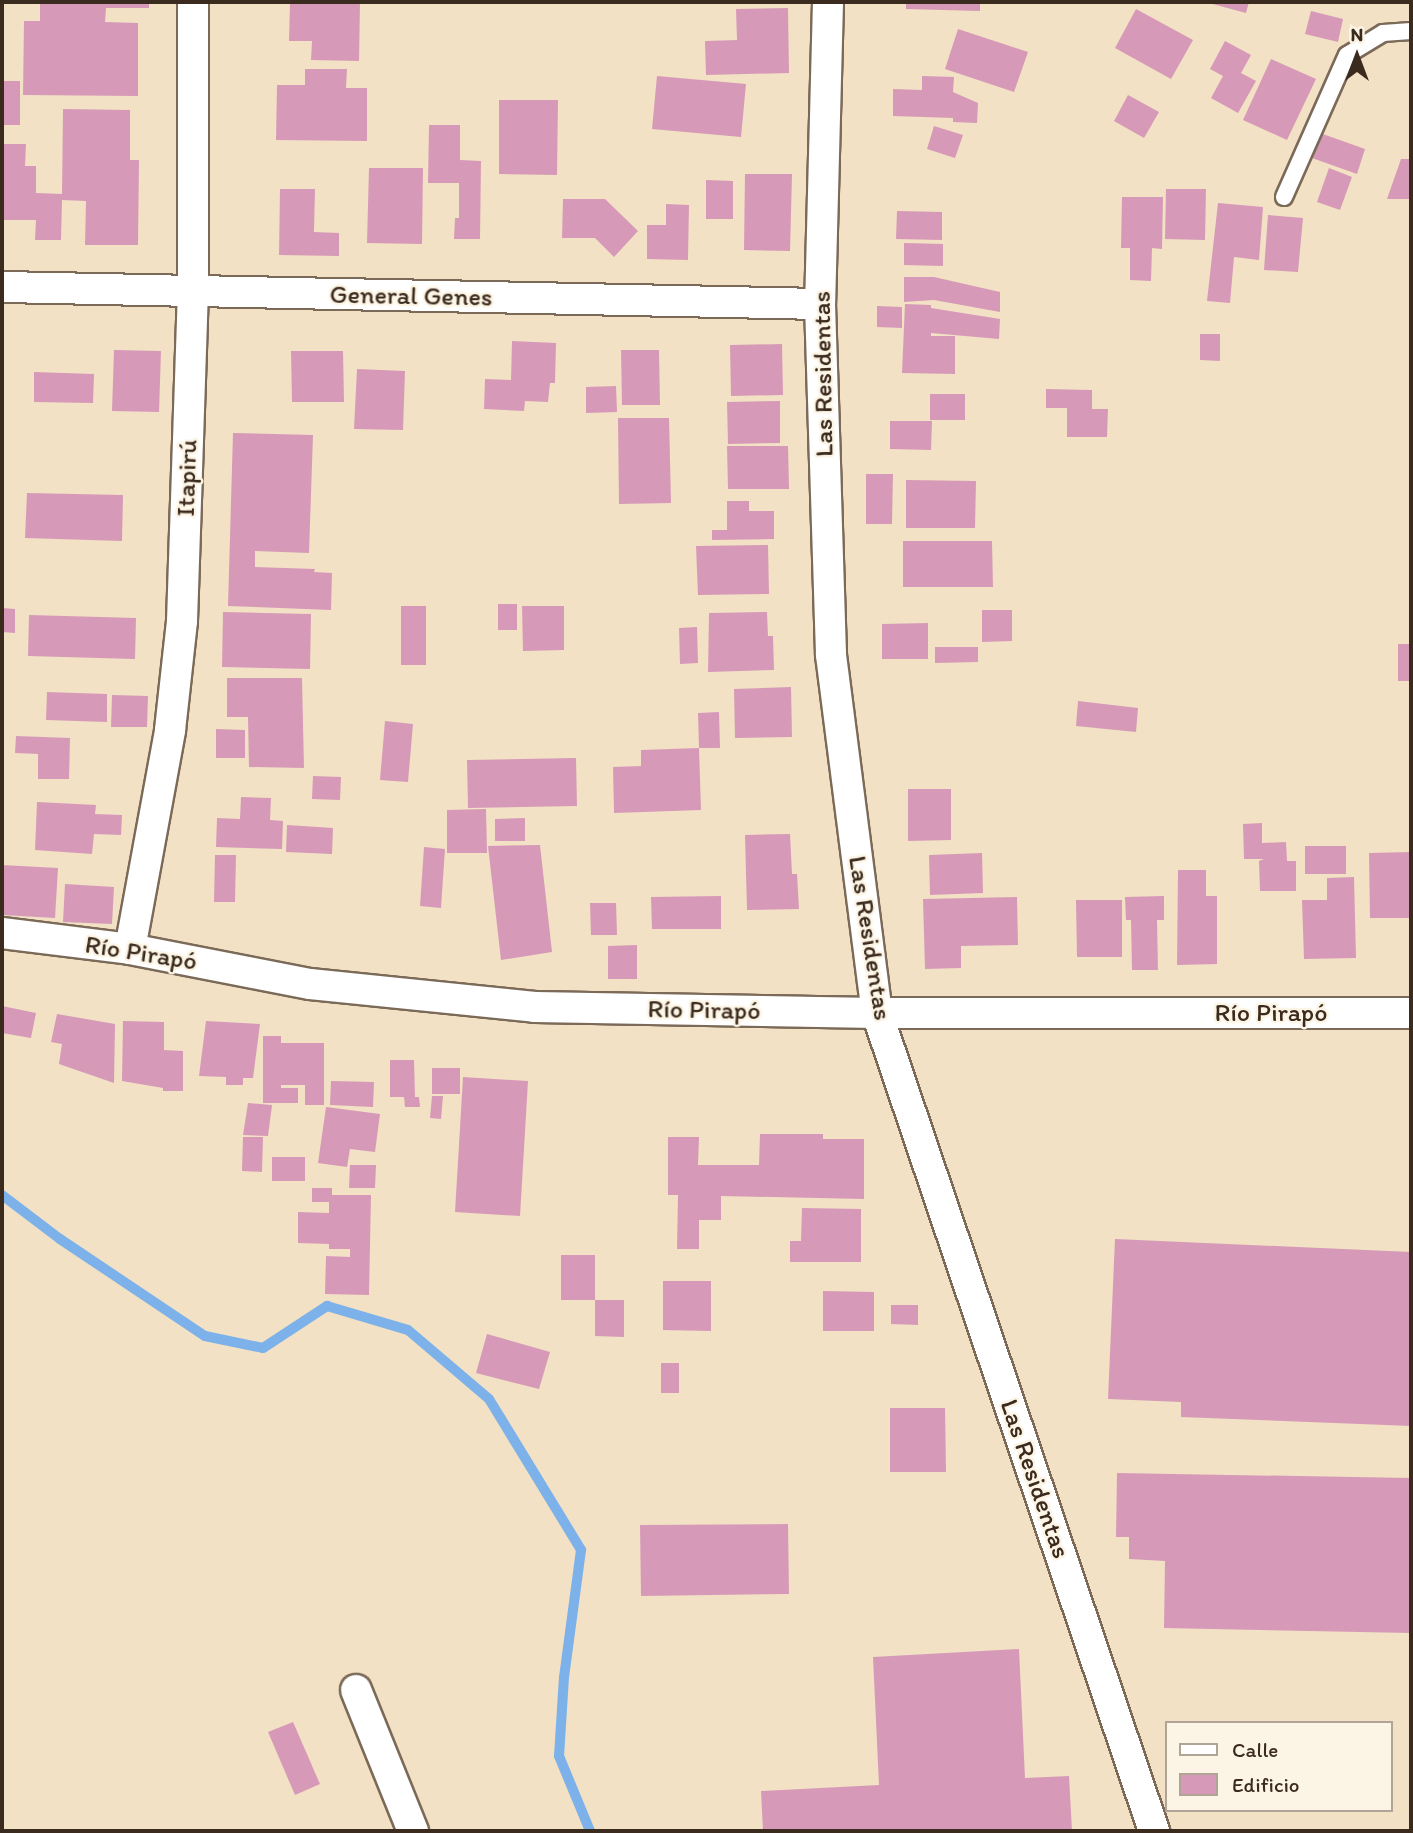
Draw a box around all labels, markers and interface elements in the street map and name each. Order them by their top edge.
north arrow [1322,21,1392,91]
text: N [1351,23,1363,46]
street label: General Genes [329,279,493,313]
street label: Las Residentas [806,291,840,457]
street label: Itapirú [170,439,204,517]
street label: Las Residentas [842,853,898,1023]
street label: Río Pirapó [83,929,199,977]
street label: Río Pirapó [648,993,760,1027]
street label: Río Pirapó [1215,997,1327,1029]
street label: Las Residentas [993,1395,1077,1563]
legend [1164,1721,1392,1812]
text: Calle [1232,1737,1278,1762]
text: Edificio [1232,1772,1300,1797]

